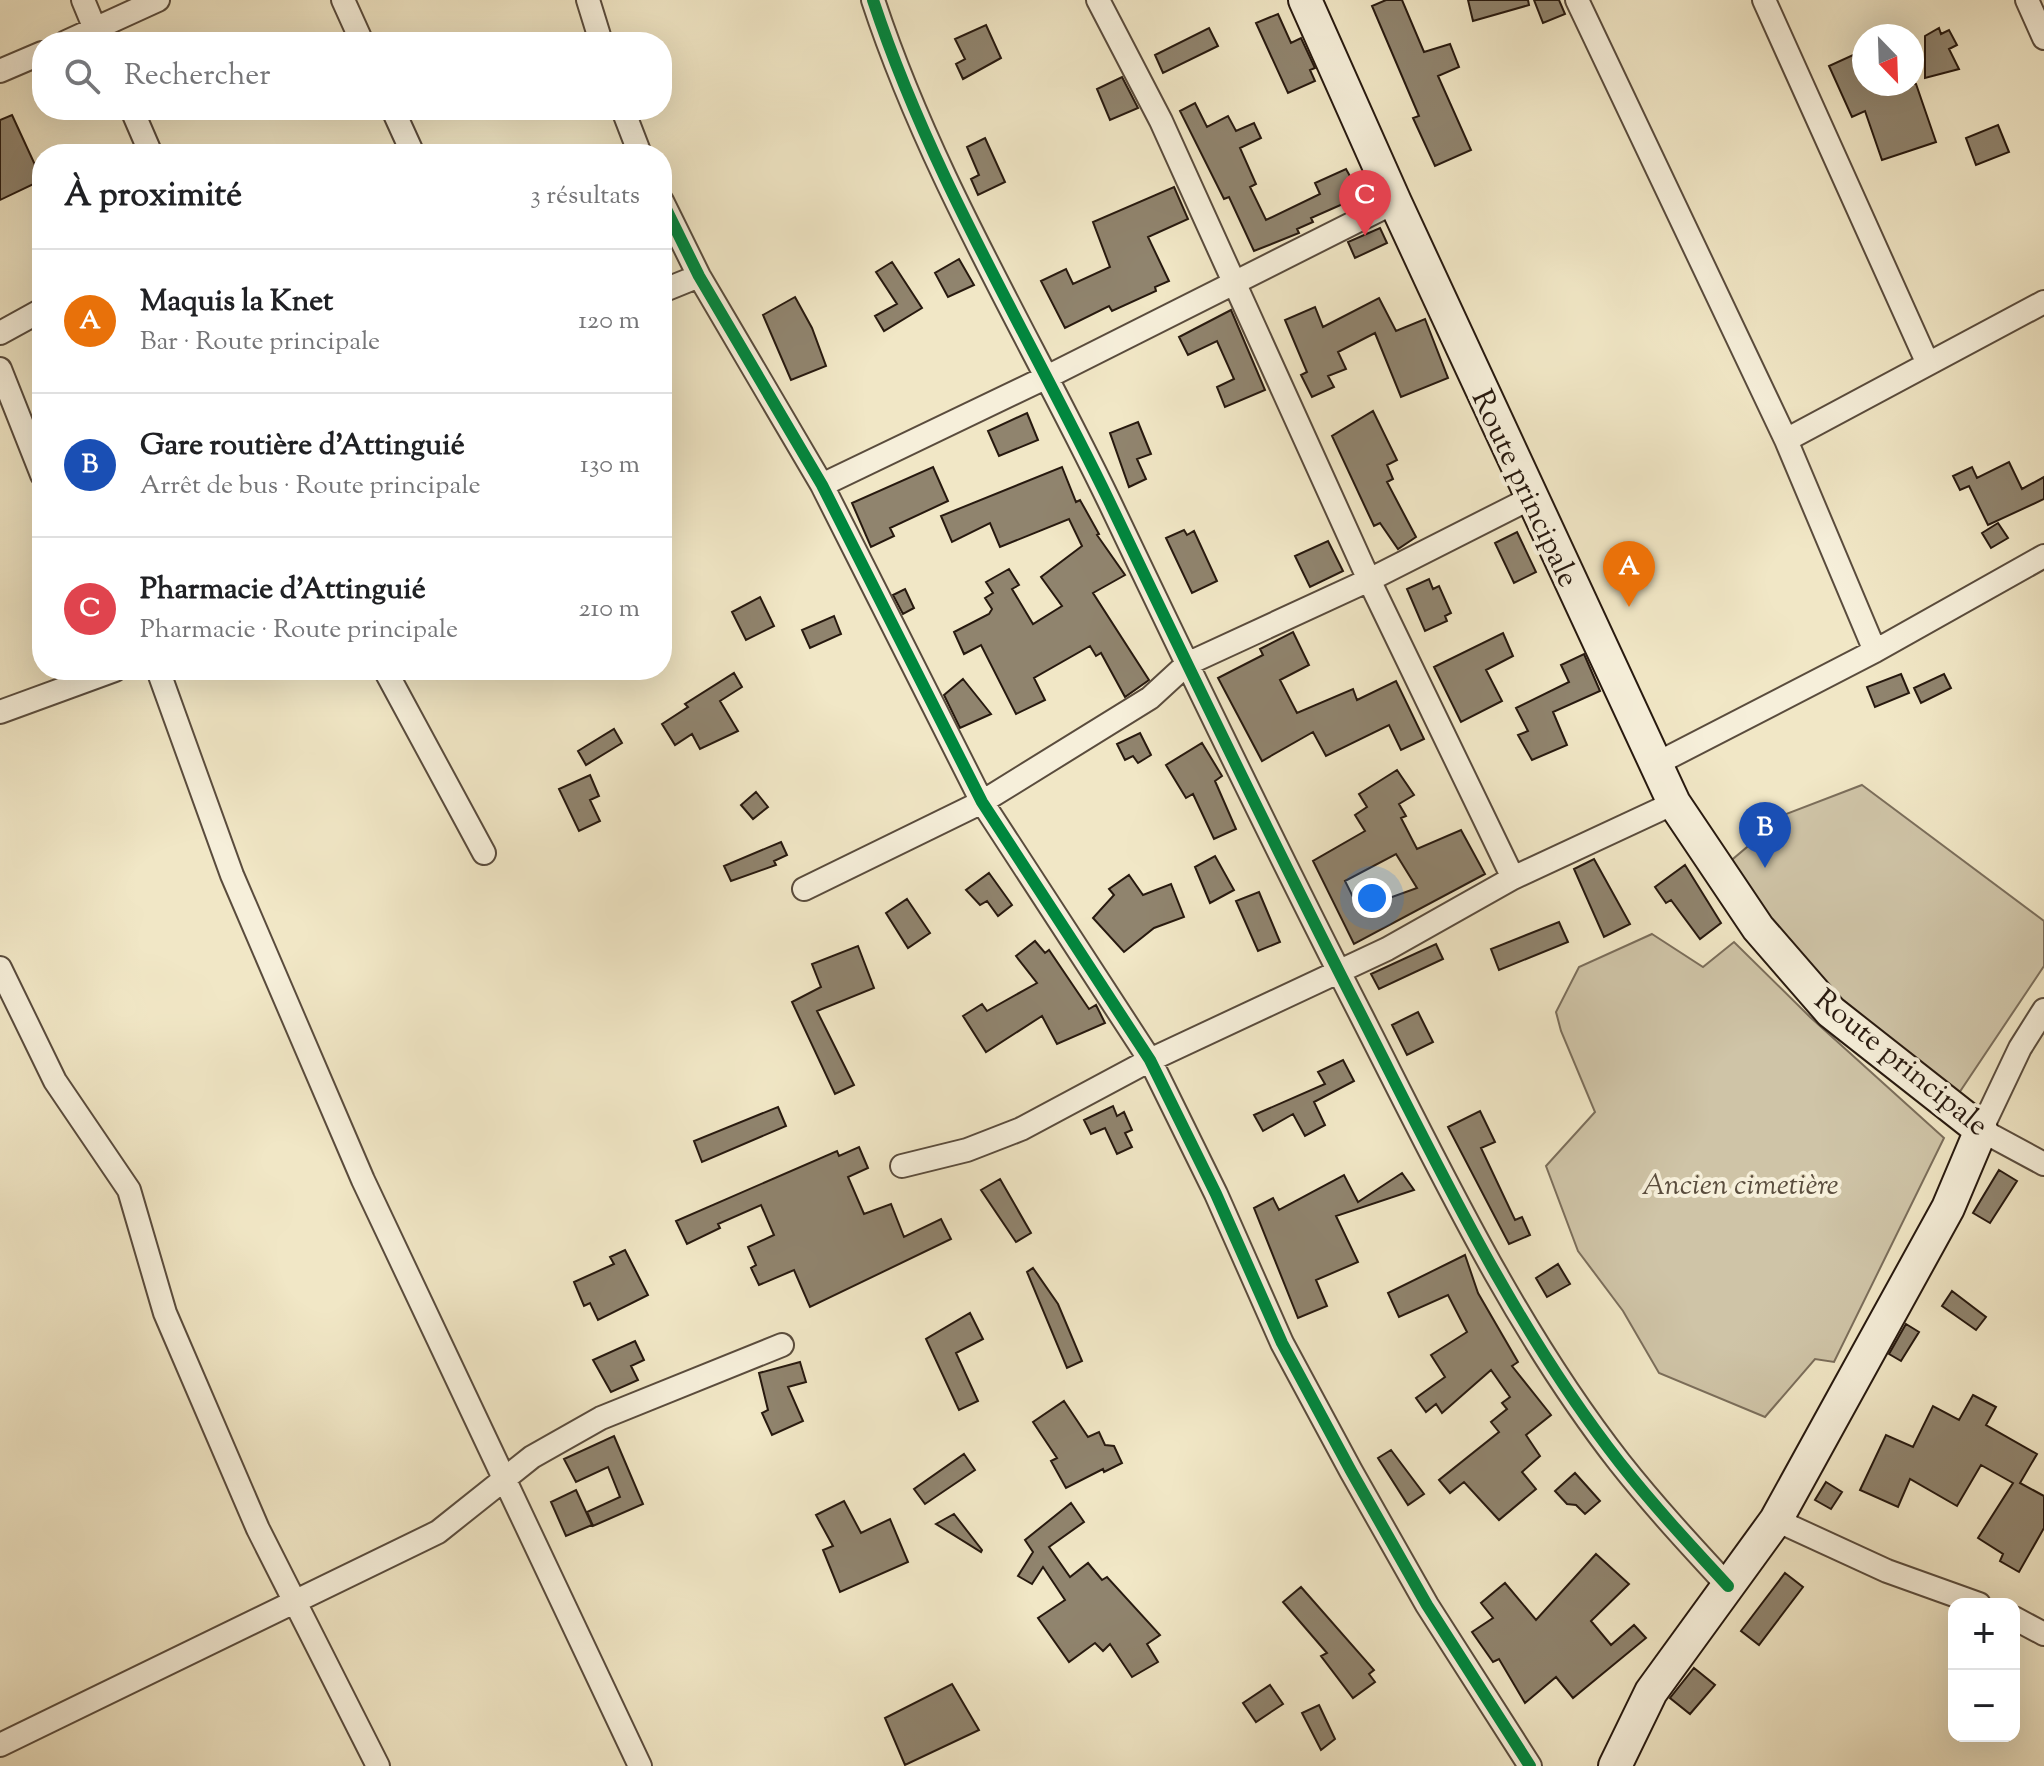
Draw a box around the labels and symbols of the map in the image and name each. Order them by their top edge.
north arrow [1852,24,1924,96]
pin: C [1339,170,1391,236]
street label: Route principale [1459,383,1588,595]
pin: A [1603,541,1655,607]
pin: B [1739,802,1791,868]
your location [1352,878,1392,918]
street label: Route principale [1804,980,1997,1148]
park label: Ancien cimetière [1641,1165,1839,1208]

